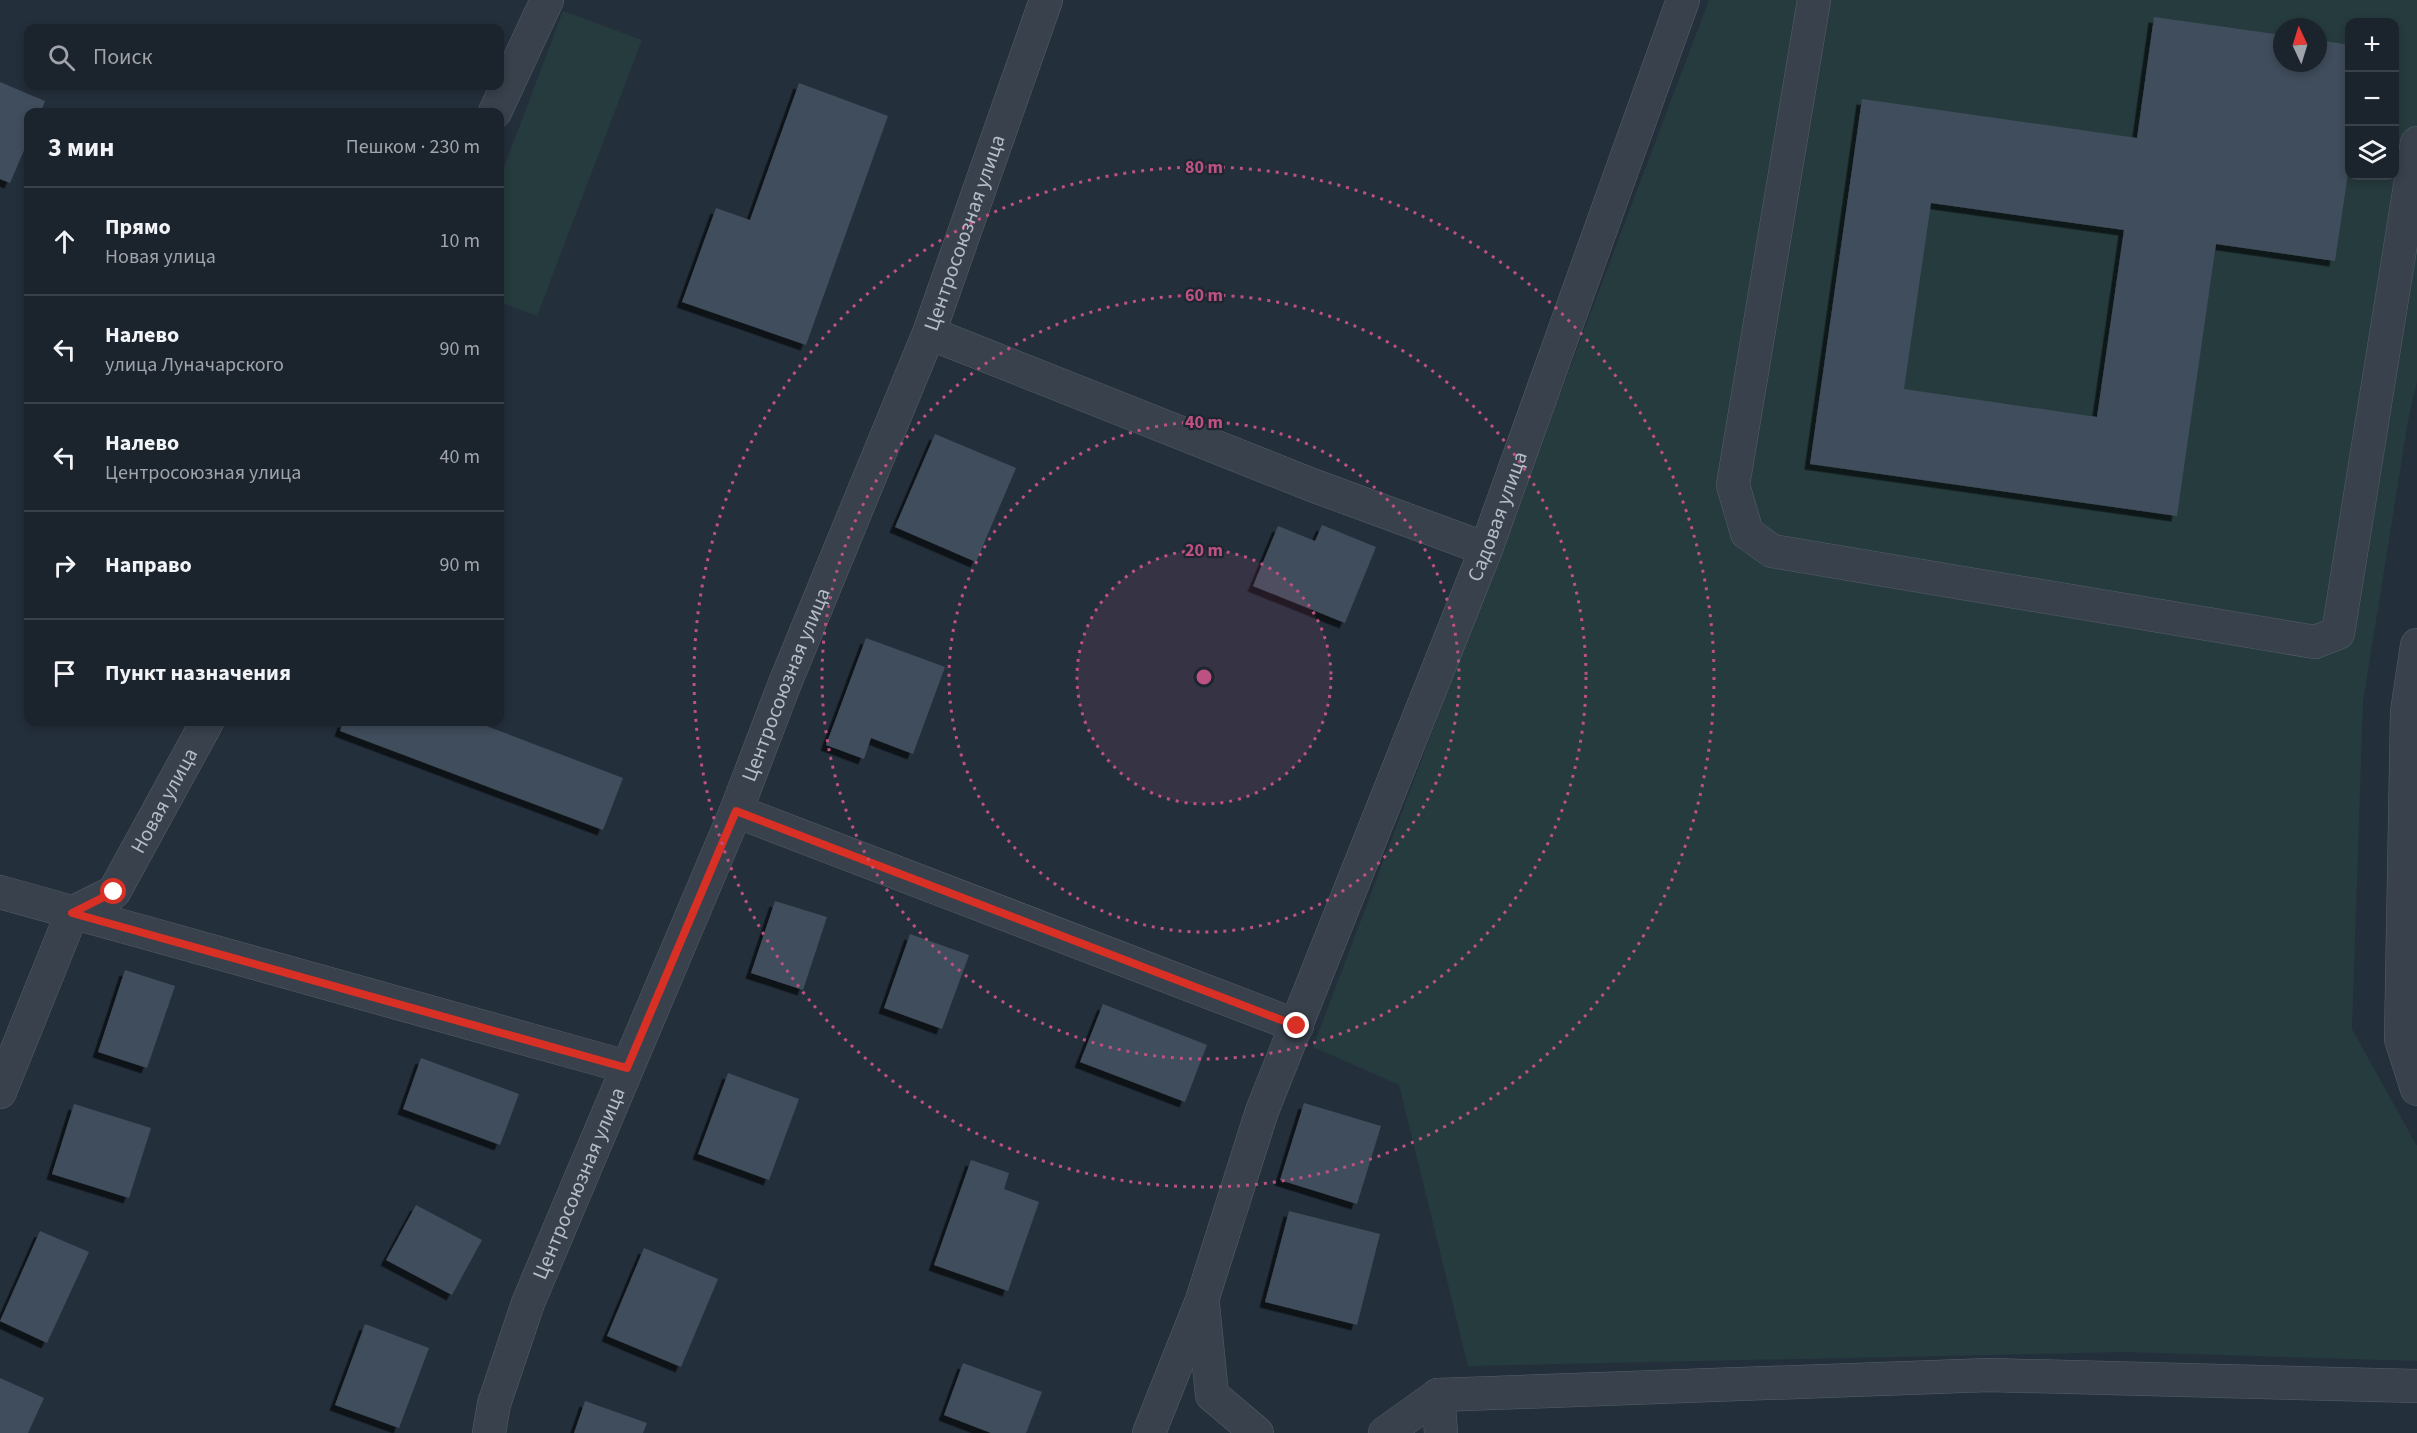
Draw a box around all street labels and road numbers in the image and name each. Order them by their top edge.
street label: Центросоюзная улица [916,130,1013,335]
street label: Садовая улица [1460,447,1535,586]
street label: Центросоюзная улица [734,583,838,786]
street label: Новая улица [123,742,205,859]
street label: Центросоюзная улица [525,1082,633,1284]

